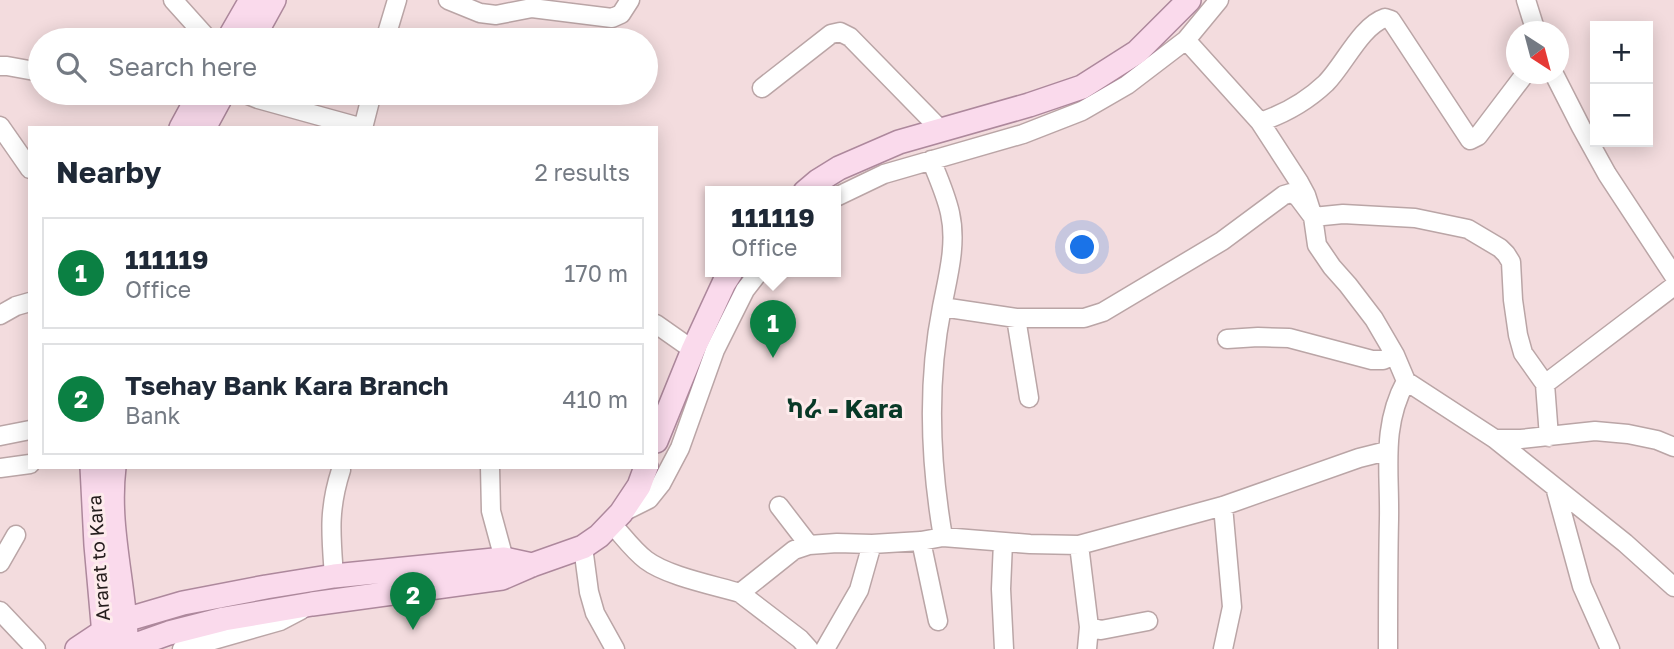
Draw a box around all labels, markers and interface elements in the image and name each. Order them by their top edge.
north arrow [1506,21,1569,84]
map controls [1590,21,1653,147]
button: + [1590,21,1653,84]
search box [28,28,658,105]
icon: search [52,48,90,86]
text: Search here [108,51,257,82]
button: − [1590,84,1653,147]
text: Nearby [56,154,161,190]
text: 2 results [534,158,630,186]
popup [705,186,841,277]
text: 111119 [731,202,815,233]
your location [1065,230,1099,264]
text: Office [731,233,797,261]
text: 111119 [125,244,208,275]
text: 1 [75,259,87,287]
text: 170 m [564,259,628,287]
text: Office [125,275,191,303]
pin: 1 [750,300,796,358]
text: Tsehay Bank Kara Branch [125,370,449,401]
text: 2 [74,385,88,413]
text: 410 m [562,385,628,413]
district label: ካራ - Kara [787,393,903,424]
text: Bank [125,401,181,429]
street label: Ararat to Kara [82,494,114,622]
pin: 2 [390,572,436,630]

